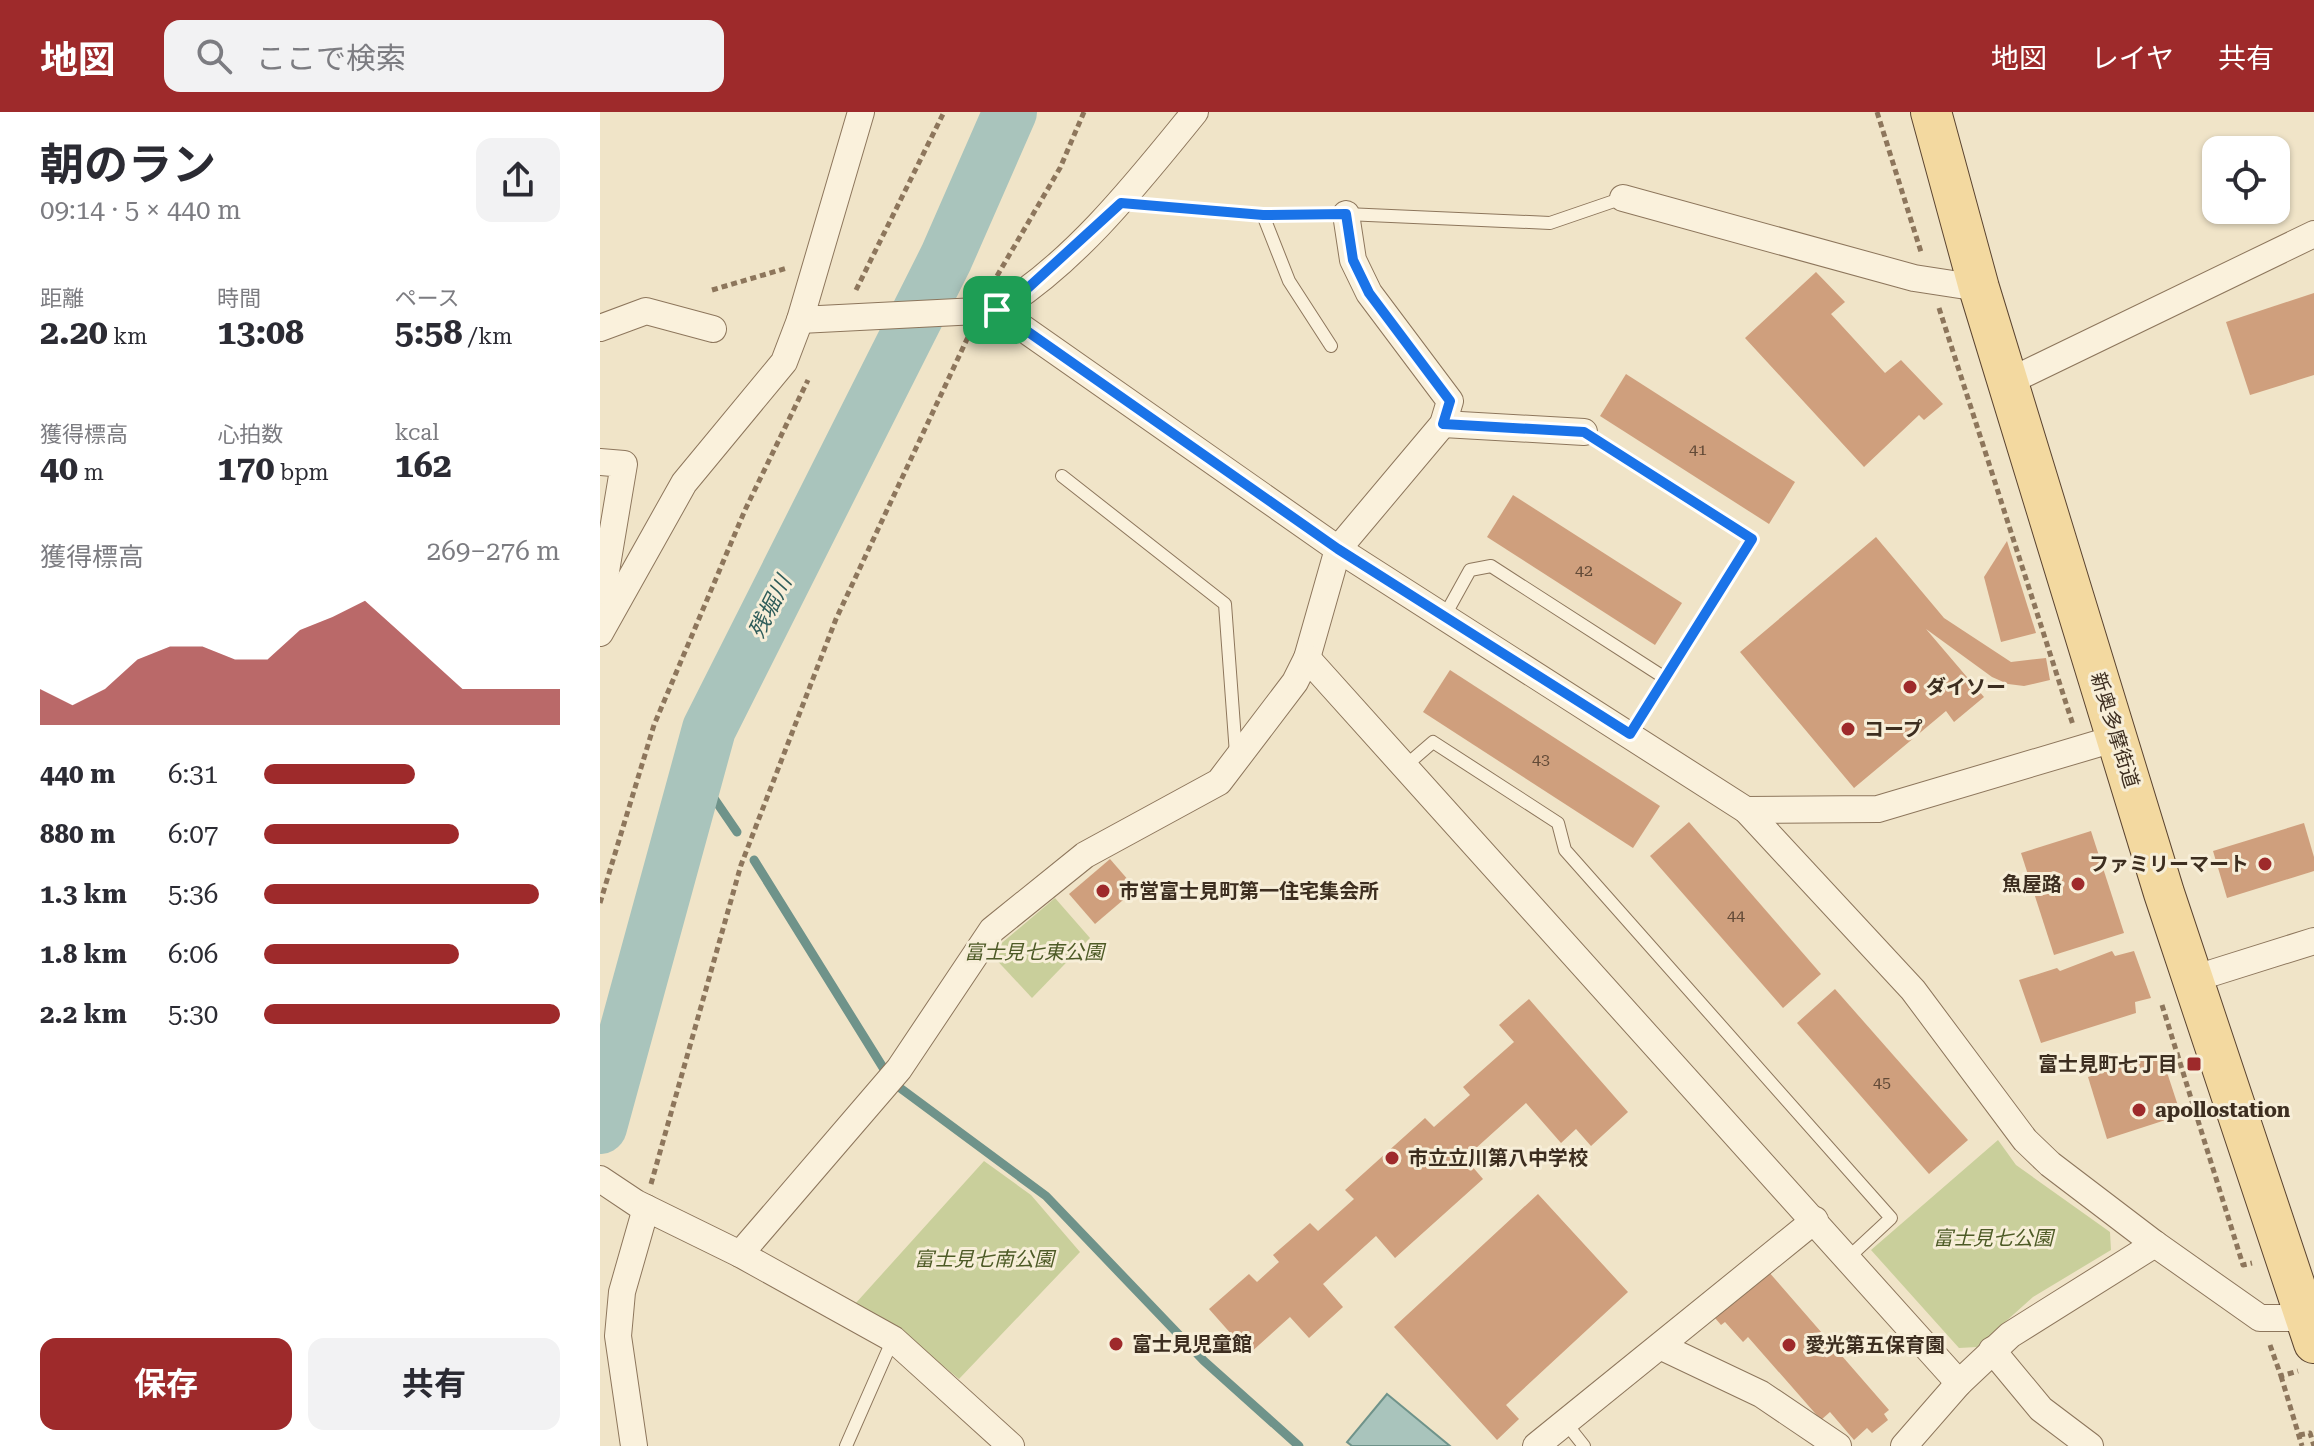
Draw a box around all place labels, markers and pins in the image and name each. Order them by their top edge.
pin [963,276,1031,344]
place label: ダイソー [1926,675,2006,699]
marker: ダイソー [1901,678,1919,696]
place label: コープ [1864,717,1923,741]
marker: コープ [1839,720,1857,738]
place label: ファミリーマート [2089,852,2249,876]
marker: ファミリーマート [2256,855,2274,873]
place label: 魚屋路 [2002,872,2062,896]
marker: 魚屋路 [2069,875,2087,893]
place label: 市営富士見町第一住宅集会所 [1119,879,1379,903]
marker: 市営富士見町第一住宅集会所 [1094,882,1112,900]
place label: 富士見町七丁目 [2038,1052,2178,1076]
marker: 富士見町七丁目 [2185,1055,2203,1073]
place label: apollostation [2155,1098,2291,1122]
marker: apollostation [2130,1101,2148,1119]
place label: 市立立川第八中学校 [1408,1146,1588,1170]
marker: 市立立川第八中学校 [1383,1149,1401,1167]
place label: 富士見児童館 [1132,1332,1252,1356]
place label: 愛光第五保育園 [1805,1333,1945,1357]
marker: 富士見児童館 [1107,1335,1125,1353]
marker: 愛光第五保育園 [1780,1336,1798,1354]

